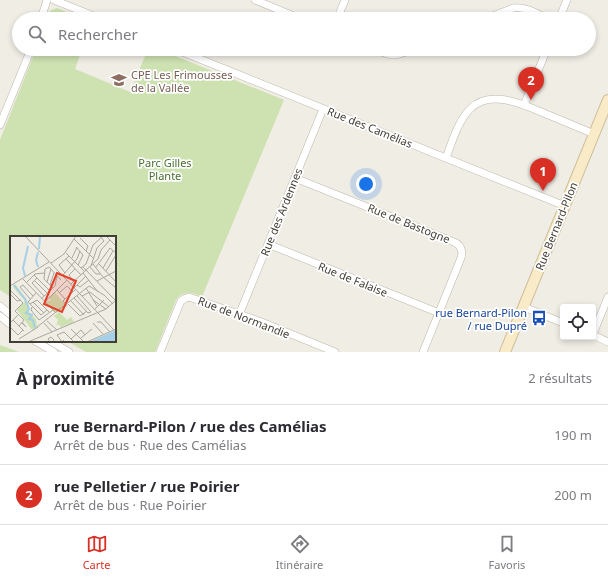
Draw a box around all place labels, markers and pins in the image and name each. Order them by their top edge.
place label: CPE Les Frimousses de la Vallée [131,67,233,95]
pin: 2 [518,67,544,100]
school or university icon: CPE Les Frimousses de la Vallée [110,71,128,89]
pin: 1 [530,158,556,191]
place label: rue Bernard-Pilon / rue Dupré [435,305,527,333]
bus stop icon: rue Bernard-Pilon / rue Dupré [530,309,548,327]

